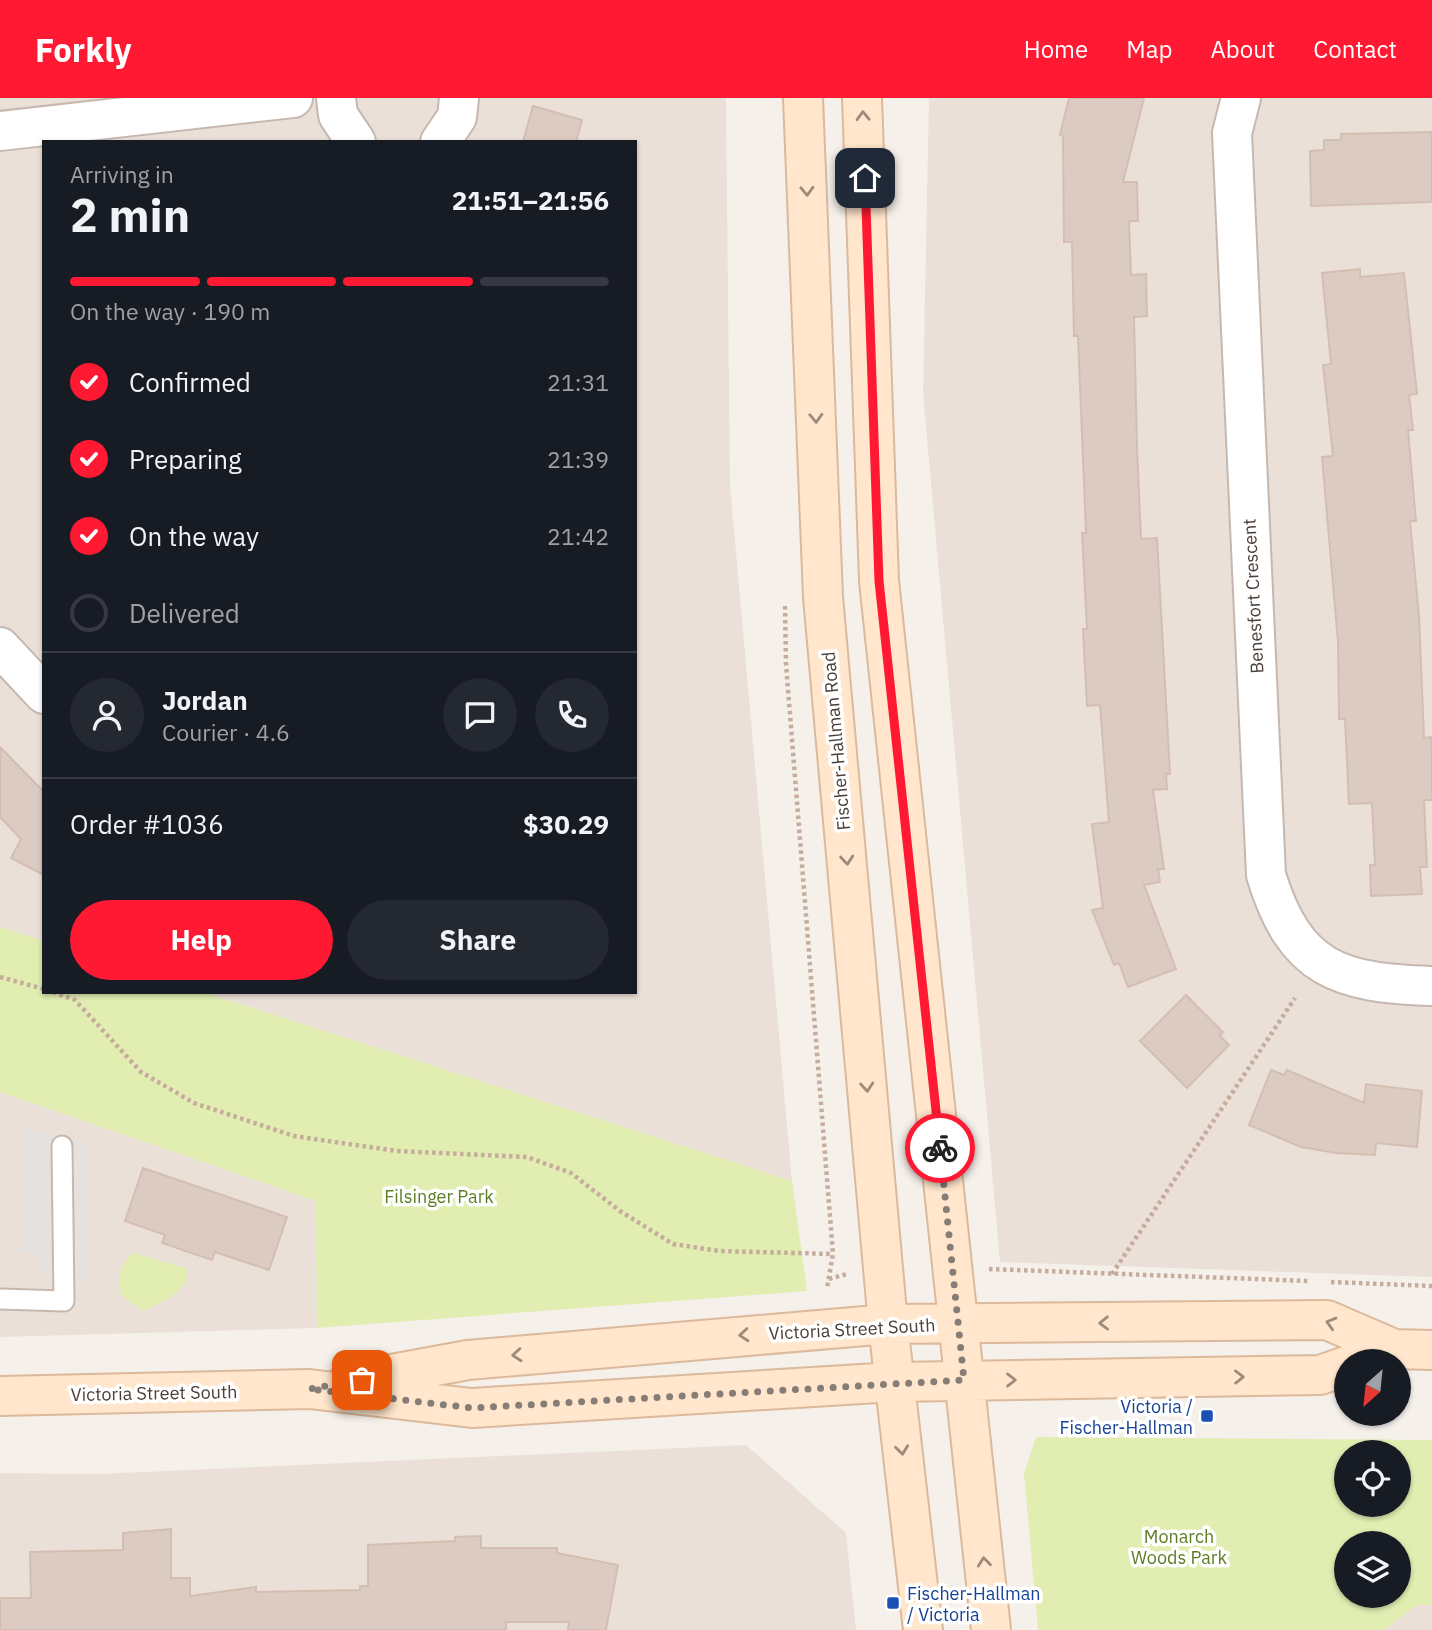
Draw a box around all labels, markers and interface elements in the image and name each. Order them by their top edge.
text: Forkly [35,28,132,71]
text: Home [1024,33,1088,65]
text: Map [1126,33,1172,65]
text: About [1210,33,1275,65]
text: Contact [1313,33,1397,65]
one-way arrow [855,111,870,122]
pin [835,148,895,208]
text: Arriving in [70,159,174,189]
icon: home [846,159,884,197]
text: 21:51–21:56 [452,183,609,217]
text: 2 min [70,185,190,245]
one-way arrow [799,185,814,196]
text: On the way · 190 m [70,296,270,326]
icon: check [70,363,108,401]
text: Confirmed [129,365,251,399]
text: 21:31 [547,367,609,397]
one-way arrow [808,413,823,424]
icon: check [70,440,108,478]
text: Preparing [129,442,242,476]
text: 21:39 [547,444,609,474]
icon: check [70,517,108,555]
street label: Benesfort Crescent [1237,518,1269,674]
text: On the way [129,519,259,553]
text: 21:42 [547,521,609,551]
text: Delivered [129,596,240,630]
street label: Fischer-Hallman Road [817,651,855,831]
button: person [70,678,144,752]
button: chat [443,678,517,752]
button: phone [535,678,609,752]
text: Jordan [162,683,248,717]
text: Courier · 4.6 [162,717,290,747]
text: Order #1036 [70,807,224,841]
text: $30.29 [523,807,609,841]
one-way arrow [839,855,854,866]
button: Help [70,900,333,980]
button: Share [347,900,609,980]
one-way arrow [859,1082,874,1093]
courier [905,1113,975,1183]
icon: bike [921,1129,959,1167]
park label: Filsinger Park [384,1185,494,1208]
street label: Victoria Street South [768,1313,936,1345]
one-way arrow [1098,1315,1109,1331]
one-way arrow [1325,1317,1337,1332]
one-way arrow [738,1327,749,1342]
one-way arrow [511,1348,523,1363]
north arrow [1334,1349,1410,1426]
map controls [1334,1349,1411,1608]
pin [332,1350,392,1410]
icon: bag [343,1361,381,1399]
one-way arrow [1234,1369,1245,1384]
one-way arrow [1007,1372,1017,1388]
street label: Victoria Street South [70,1380,238,1406]
place label: Victoria / Fischer-Hallman [1059,1395,1193,1439]
marker: Victoria / Fischer-Hallman [1199,1408,1215,1424]
button: locate [1334,1440,1411,1517]
one-way arrow [894,1444,909,1456]
park label: Monarch Woods Park [1131,1525,1227,1569]
button: layers [1334,1531,1411,1608]
one-way arrow [976,1556,991,1568]
place label: Fischer-Hallman / Victoria [907,1582,1041,1626]
marker: Fischer-Hallman / Victoria [885,1595,901,1611]

